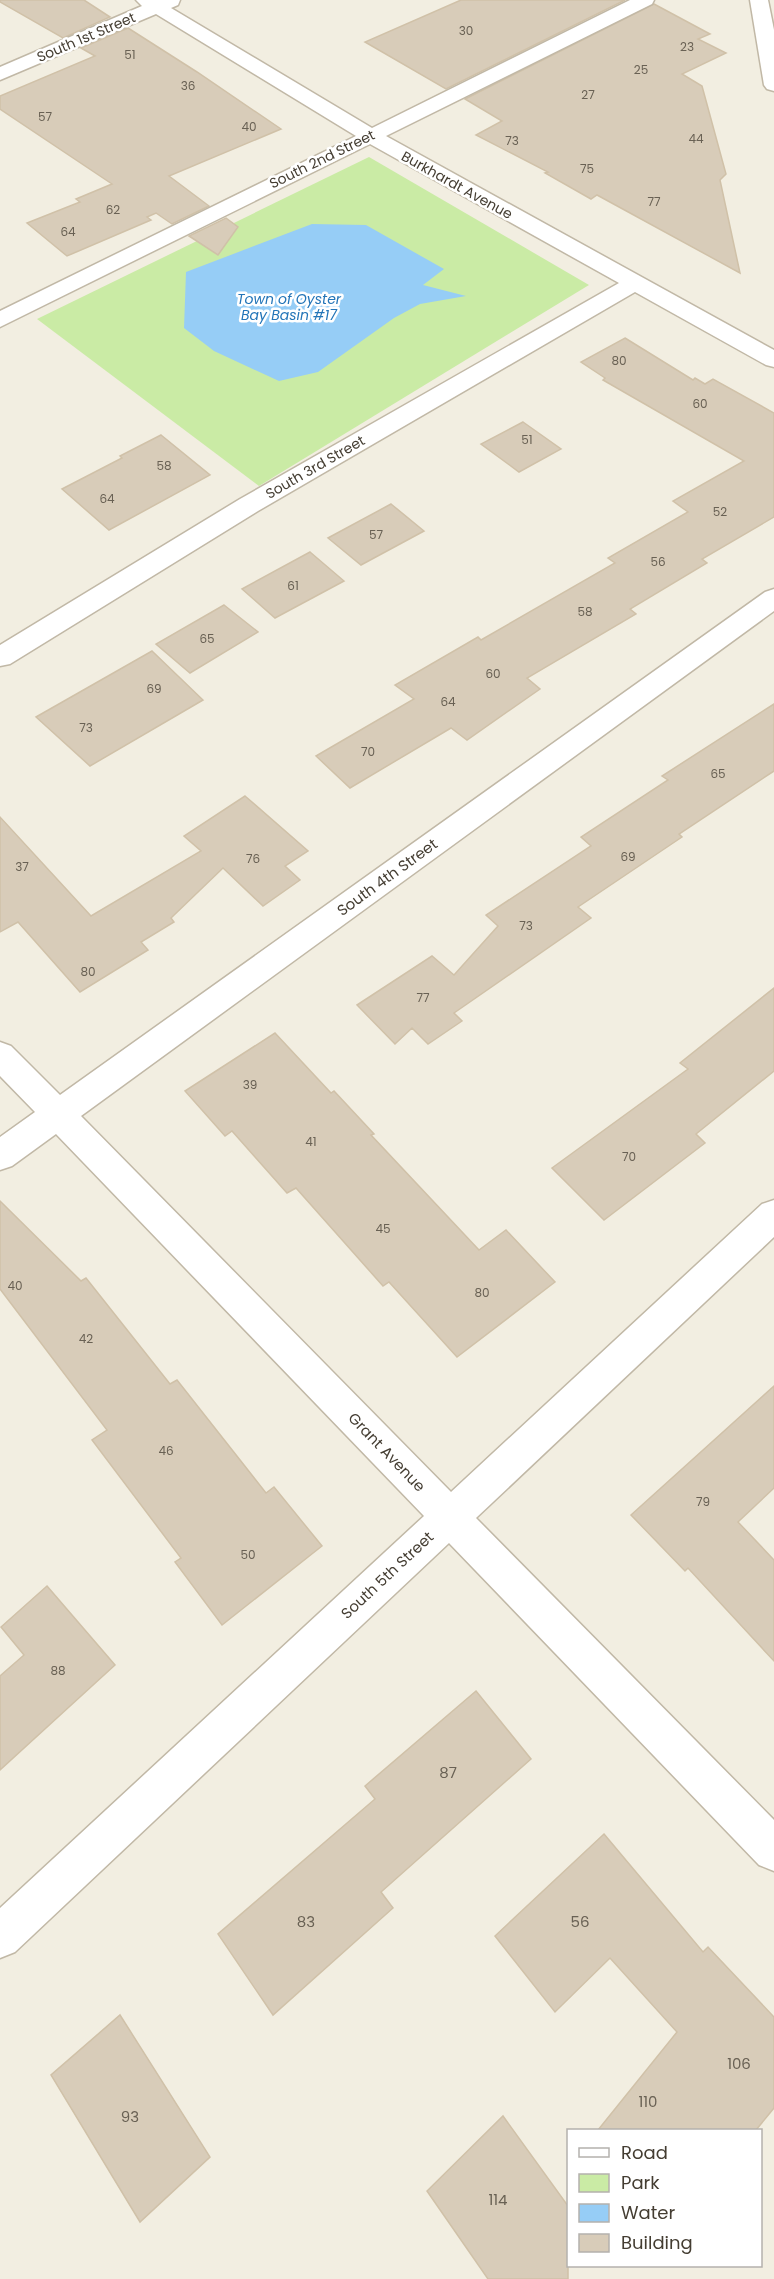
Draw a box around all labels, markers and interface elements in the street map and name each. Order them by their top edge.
street label: South 1st Street [34,7,138,67]
house number: 30 [459,22,473,39]
house number: 23 [680,38,694,55]
house number: 51 [124,46,136,63]
house number: 25 [634,61,648,78]
house number: 36 [181,77,195,94]
house number: 27 [581,86,595,103]
house number: 57 [38,108,52,125]
house number: 40 [241,118,257,135]
street label: South 2nd Street [266,125,378,193]
house number: 44 [688,130,704,147]
house number: 73 [505,132,519,149]
street label: Burkhardt Avenue [398,146,517,224]
house number: 75 [580,160,594,177]
house number: 77 [647,193,661,210]
house number: 62 [106,201,120,218]
house number: 64 [60,223,76,240]
water label: Town of Oyster Bay Basin #17 [237,289,342,325]
house number: 80 [611,352,627,369]
house number: 60 [692,395,708,412]
street label: South 3rd Street [262,430,368,504]
house number: 51 [521,431,533,448]
house number: 58 [156,457,172,474]
house number: 64 [99,490,115,507]
house number: 52 [713,503,727,520]
house number: 57 [369,526,383,543]
house number: 56 [650,553,666,570]
house number: 61 [287,577,299,594]
house number: 58 [577,603,593,620]
house number: 65 [199,630,215,647]
house number: 60 [485,665,501,682]
house number: 69 [146,680,162,697]
house number: 64 [440,693,456,710]
house number: 73 [79,719,93,736]
house number: 70 [361,743,375,760]
house number: 65 [710,765,726,782]
street label: South 4th Street [332,833,442,921]
house number: 69 [620,848,636,865]
house number: 76 [246,850,260,867]
house number: 37 [15,858,29,875]
house number: 73 [519,917,533,934]
house number: 80 [80,963,96,980]
house number: 77 [416,989,430,1006]
house number: 39 [243,1076,257,1093]
house number: 41 [305,1133,317,1150]
house number: 70 [622,1148,636,1165]
house number: 45 [375,1220,391,1237]
house number: 40 [7,1277,23,1294]
house number: 80 [474,1284,490,1301]
house number: 42 [79,1330,93,1347]
street label: Grant Avenue [344,1408,430,1496]
house number: 46 [158,1442,174,1459]
house number: 79 [696,1493,710,1510]
street label: South 5th Street [336,1527,438,1623]
house number: 50 [240,1546,256,1563]
house number: 88 [50,1662,66,1679]
house number: 87 [439,1762,457,1783]
house number: 83 [297,1911,315,1932]
house number: 56 [571,1911,589,1932]
house number: 106 [727,2053,751,2074]
house number: 110 [638,2091,658,2112]
house number: 93 [121,2106,139,2127]
legend [567,2129,762,2267]
text: Road [621,2140,668,2165]
text: Park [621,2170,660,2195]
house number: 114 [488,2189,508,2210]
text: Water [621,2200,675,2225]
text: Building [621,2230,693,2255]

